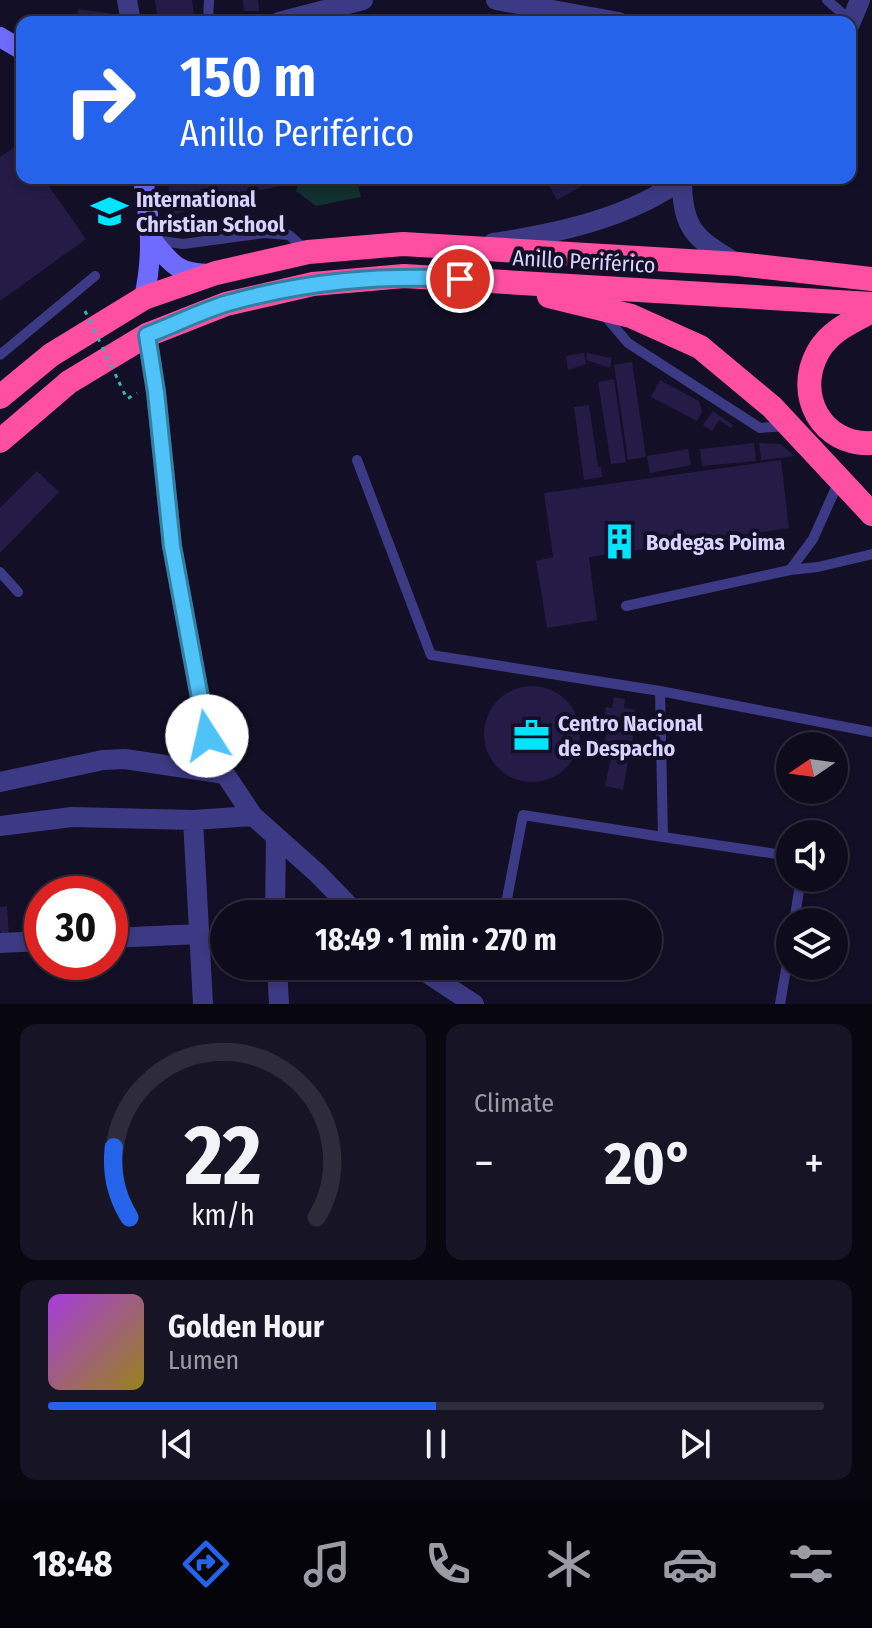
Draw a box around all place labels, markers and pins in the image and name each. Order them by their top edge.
place label: International Christian School [136,186,286,238]
school or university icon: International Christian School [91,193,129,231]
pin [426,245,494,313]
building icon: Bodegas Poima [601,523,639,561]
place label: Bodegas Poima [646,529,785,556]
place label: Centro Nacional de Despacho [558,710,704,762]
office icon: Centro Nacional de Despacho [513,717,551,755]

